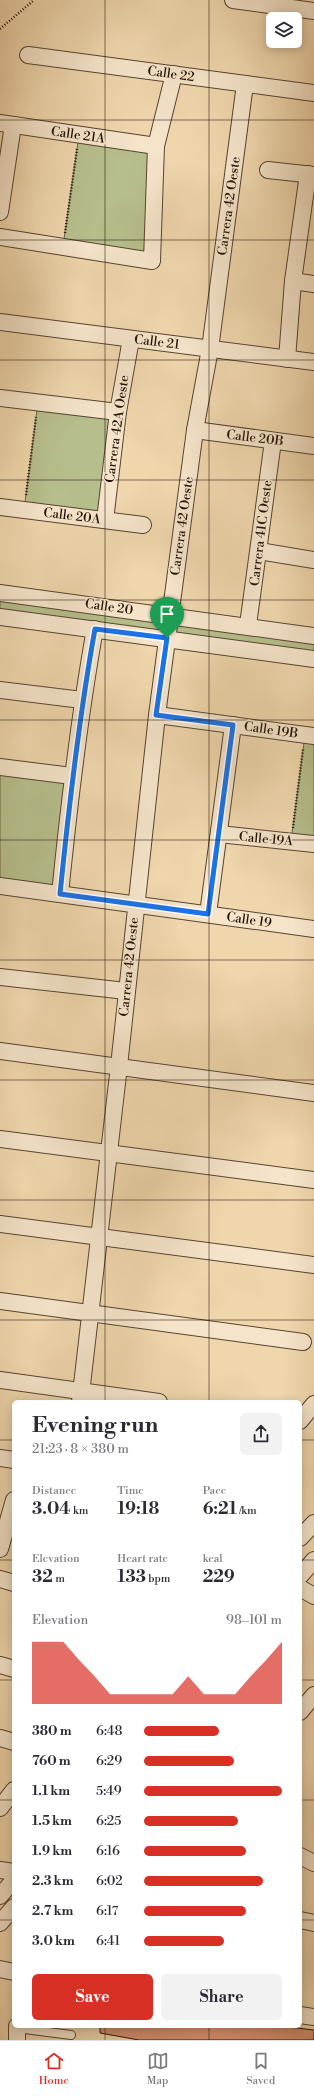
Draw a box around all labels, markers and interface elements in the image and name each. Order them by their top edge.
map controls [266,12,302,48]
button: layers [266,12,302,48]
street label: Calle 22 [146,63,196,85]
street label: Calle 21A [50,123,107,147]
street label: Carrera 42 Oeste [214,155,244,256]
street label: Calle 21 [133,331,181,353]
street label: Carrera 42A Oeste [102,374,133,484]
street label: Calle 20B [225,427,285,449]
street label: Carrera 42 Oeste [167,475,197,576]
street label: Carrera 41C Oeste [247,479,276,587]
street label: Calle 20A [43,505,103,528]
street label: Calle 20 [84,596,134,618]
pin [150,597,184,638]
icon: arrive [156,603,178,625]
street label: Calle 19B [243,718,299,742]
street label: Calle 19A [238,829,295,849]
street label: Calle 19 [225,909,273,931]
street label: Carrera 42 Oeste [116,916,142,1017]
text: Evening run [32,1412,158,1439]
button: share [240,1413,282,1455]
text: 21:23 · 8 × 380 m [32,1441,129,1457]
text: Distance [32,1484,76,1498]
text: Time [117,1484,144,1498]
text: Pace [203,1484,226,1498]
text: 3.04 [32,1498,71,1520]
text: 19:18 [117,1498,159,1520]
text: 6:21 [203,1498,237,1520]
text: km [71,1504,88,1518]
text: /km [237,1504,257,1518]
text: Elevation [32,1552,80,1566]
text: Heart rate [117,1552,168,1566]
text: kcal [203,1552,223,1566]
text: 32 [32,1566,53,1588]
text: 133 [117,1566,146,1588]
text: 229 [203,1566,235,1588]
text: m [53,1572,65,1586]
text: bpm [146,1572,171,1586]
text: Elevation [32,1612,88,1628]
text: 98–101 m [226,1612,282,1628]
text: 380 m [32,1723,71,1739]
text: 6:48 [96,1723,123,1739]
text: 760 m [32,1753,71,1769]
text: 6:29 [96,1753,122,1769]
text: 1.1 km [32,1783,70,1799]
text: 5:49 [96,1783,122,1799]
text: 1.5 km [32,1813,72,1829]
text: 6:25 [96,1813,121,1829]
text: 1.9 km [32,1843,72,1859]
text: 6:16 [96,1843,120,1859]
text: 2.3 km [32,1873,73,1889]
text: 6:02 [96,1873,123,1889]
text: 2.7 km [32,1903,73,1919]
text: 6:17 [96,1903,118,1919]
text: 3.0 km [32,1933,75,1949]
text: 6:41 [96,1933,120,1949]
button: Save [32,1974,153,2020]
button: Share [161,1974,282,2020]
tab: Home [39,2050,69,2088]
tab: Map [147,2050,169,2088]
tab: Saved [246,2050,275,2088]

